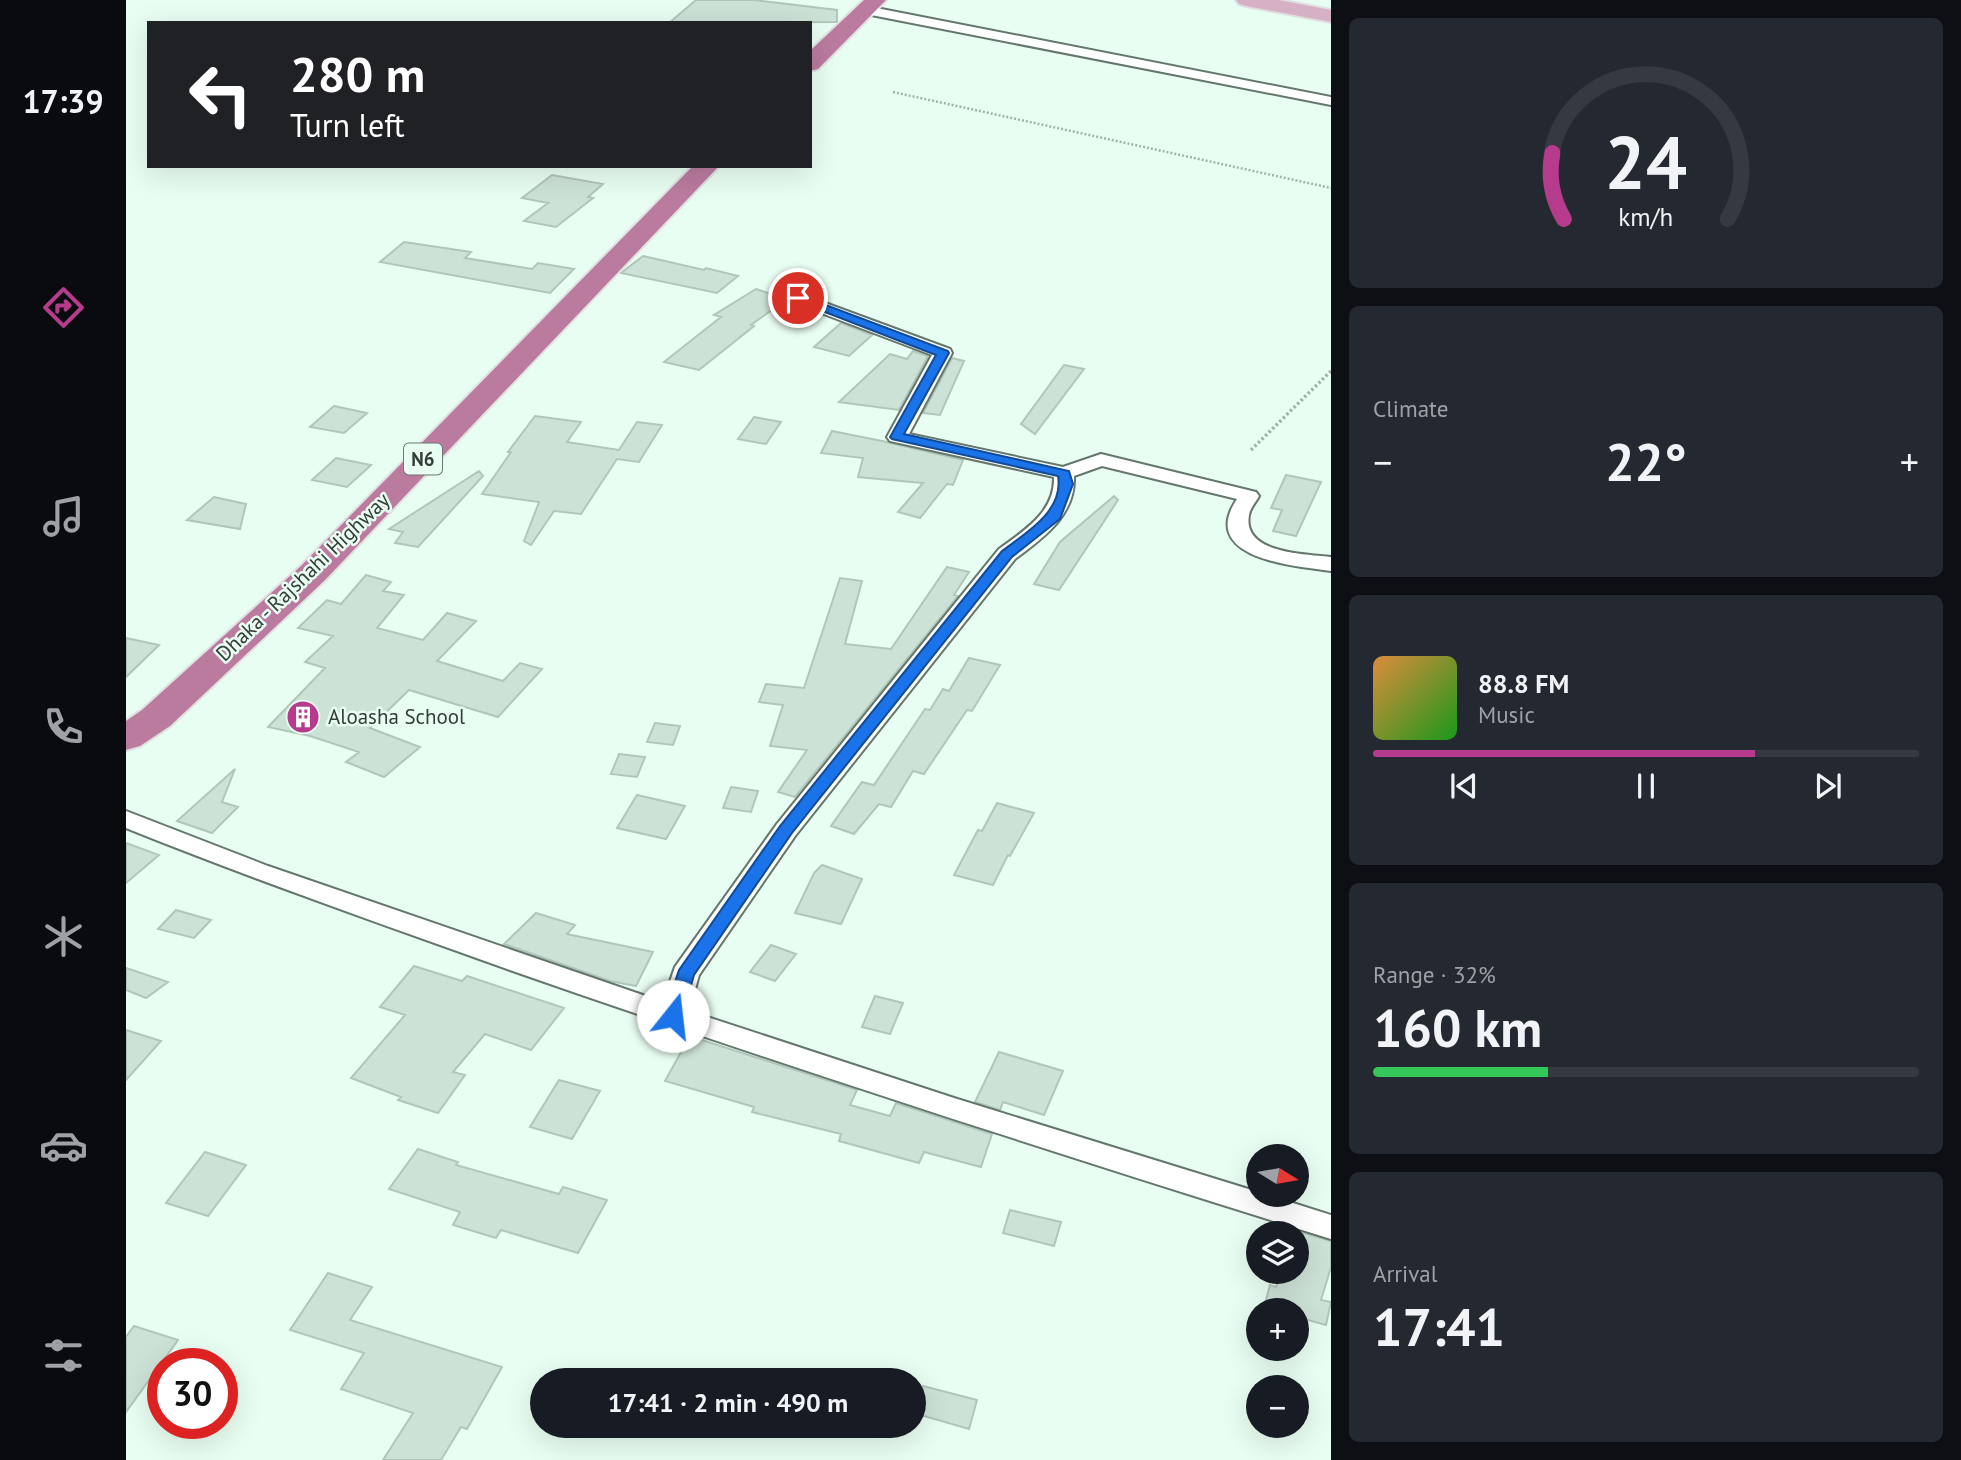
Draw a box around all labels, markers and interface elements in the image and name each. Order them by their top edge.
text: 280 m [290,42,425,106]
icon: left [175,49,266,140]
text: 17:39 [22,80,104,122]
text: Turn left [290,104,405,146]
text: 24 [1605,116,1687,210]
text: km/h [1619,201,1673,233]
pin [768,268,828,328]
icon: arrive [779,279,817,317]
icon: directions [39,283,88,332]
text: Climate [1373,394,1448,423]
text: 22° [1605,428,1687,495]
text: − [1373,437,1392,486]
text: + [1900,437,1919,486]
road number: N6 [404,444,442,474]
street label: Dhaka - Rajshahi Highway [210,486,395,667]
icon: music [39,492,88,541]
text: 88.8 FM [1478,667,1569,700]
building icon: Aloasha School [284,698,322,736]
text: Music [1478,700,1535,729]
icon: phone [39,702,88,751]
place label: Aloasha School [328,703,465,730]
icon: previous [1445,767,1483,805]
icon: pause [1627,767,1665,805]
icon: next [1809,767,1847,805]
icon: climate [39,912,88,961]
text: Range · 32% [1373,960,1496,989]
position arrow [636,979,710,1053]
text: 160 km [1373,994,1542,1061]
icon: car [39,1121,88,1170]
north arrow [1246,1144,1309,1208]
map controls [1246,1144,1309,1438]
button: layers [1246,1221,1309,1284]
text: Arrival [1373,1259,1437,1288]
text: 17:41 [1373,1293,1505,1360]
button: + [1246,1298,1309,1361]
icon: filters [39,1331,88,1380]
speed limit sign: 30 [147,1348,238,1439]
button: − [1246,1375,1309,1438]
text: 17:41 · 2 min · 490 m [608,1386,848,1419]

